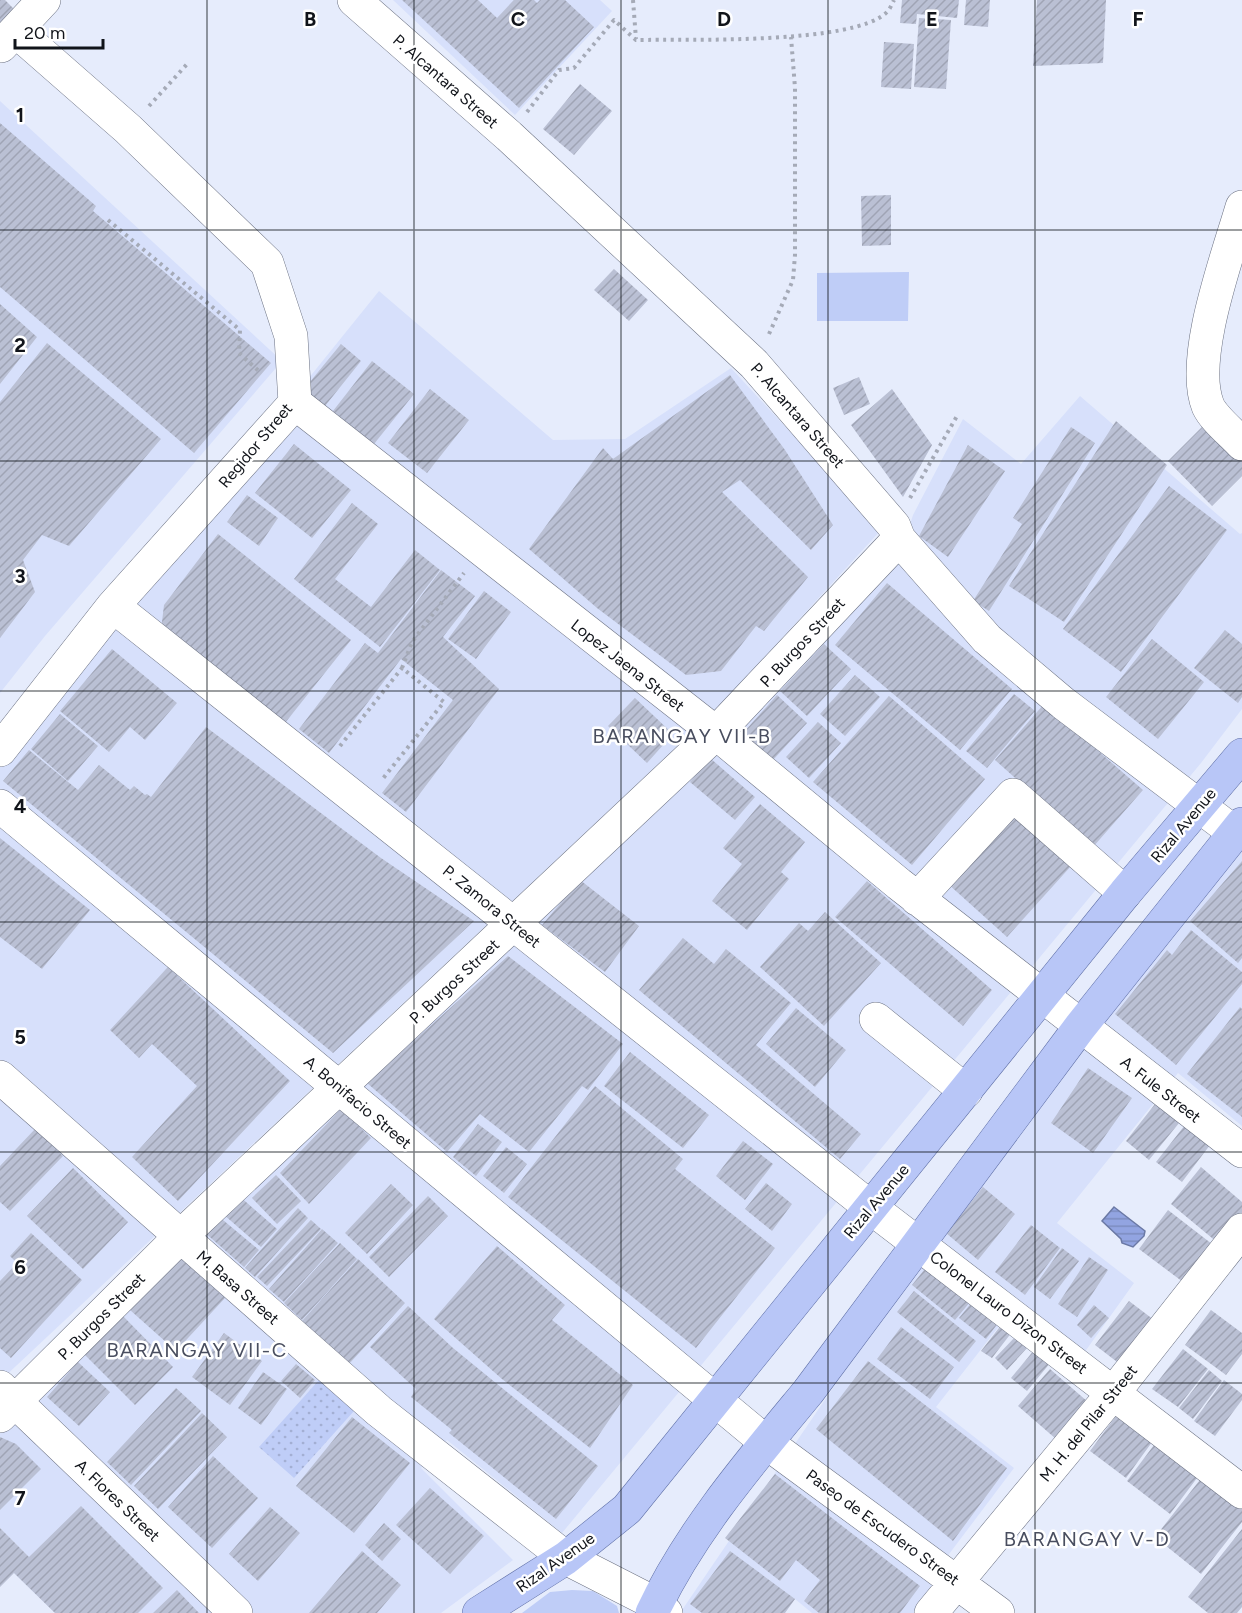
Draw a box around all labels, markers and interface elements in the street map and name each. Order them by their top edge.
text: B [304,7,316,31]
text: C [511,7,525,31]
text: D [717,7,731,31]
text: E [926,7,938,31]
text: F [1132,7,1144,31]
scale bar [15,12,104,50]
text: 20 m [24,22,65,44]
street label: P. Alcantara Street [389,31,502,132]
text: 1 [16,103,24,127]
text: 2 [14,333,26,357]
street label: P. Alcantara Street [747,359,848,472]
street label: Regidor Street [214,399,296,492]
text: 3 [14,564,26,588]
street label: P. Burgos Street [756,594,849,691]
street label: Lopez Jaena Street [567,615,688,716]
district label: BARANGAY VII-B [592,724,772,748]
street label: Rizal Avenue [1147,784,1220,866]
text: 4 [14,794,27,818]
street label: P. Zamora Street [439,861,544,952]
street label: P. Burgos Street [406,935,503,1028]
text: 5 [14,1025,26,1049]
street label: A. Bonifacio Street [300,1052,415,1153]
street label: A. Fule Street [1117,1052,1205,1127]
street label: Rizal Avenue [840,1160,913,1242]
street label: M. Basa Street [193,1246,283,1328]
street label: Colonel Lauro Dizon Street [926,1247,1091,1378]
text: 6 [14,1255,26,1279]
street label: P. Burgos Street [54,1269,149,1364]
district label: BARANGAY VII-C [106,1338,288,1362]
street label: M. H. del Pilar Street [1036,1361,1141,1485]
street label: A. Flores Street [72,1455,164,1545]
street label: Paseo de Escudero Street [802,1465,963,1589]
text: 7 [14,1486,26,1510]
district label: BARANGAY V-D [1004,1527,1170,1551]
street label: Rizal Avenue [512,1528,598,1596]

